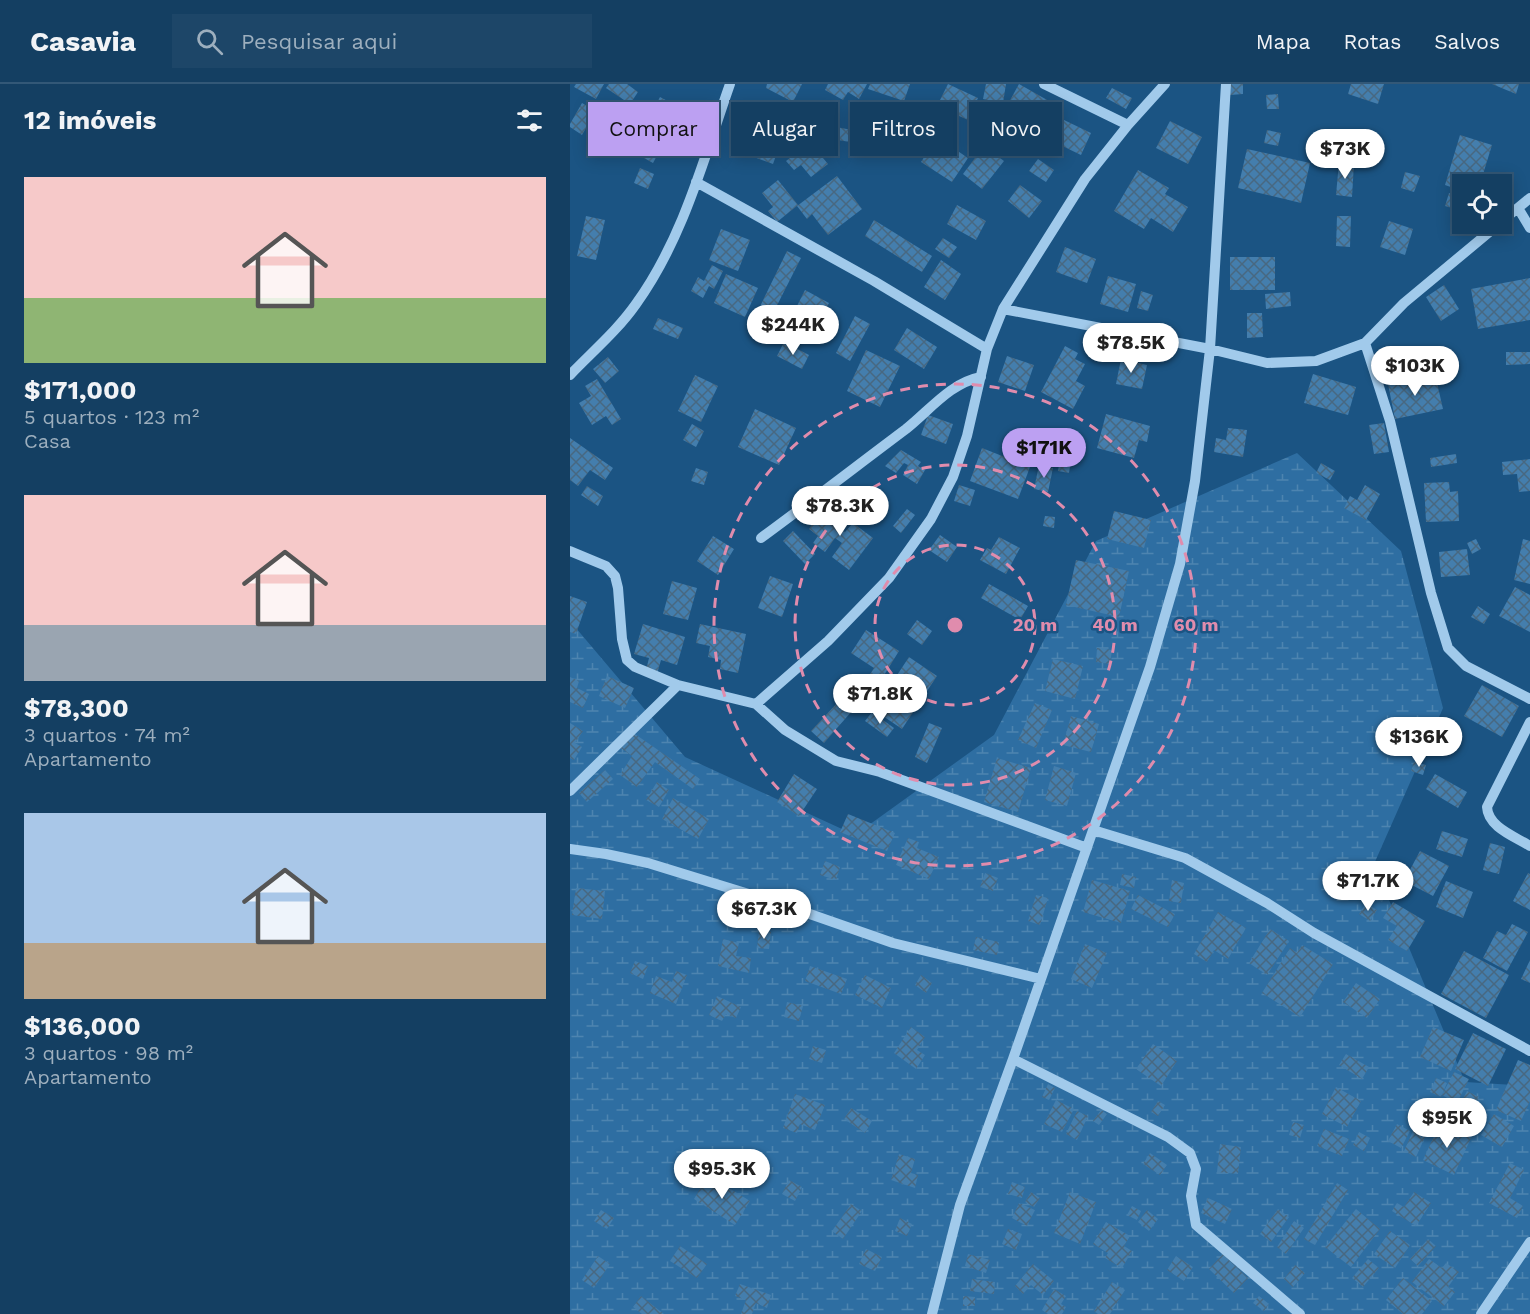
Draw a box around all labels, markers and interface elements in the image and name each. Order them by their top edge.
search box [172,14,592,68]
text: Casavia [30,25,136,58]
icon: search [193,25,226,58]
text: Pesquisar aqui [241,29,397,54]
text: Mapa [1256,29,1310,54]
text: Rotas [1343,29,1401,54]
text: Salvos [1434,29,1500,54]
chip: Comprar [588,102,719,156]
chip: Alugar [731,102,838,156]
chip: Filtros [850,102,957,156]
chip: Novo [969,102,1062,156]
icon: filters [513,104,546,137]
text: 12 imóveis [24,105,156,135]
pin: $73K [1309,129,1381,180]
text: $73K [1320,136,1370,160]
map controls [1452,174,1512,234]
button: locate [1452,174,1512,234]
icon: home [231,216,339,324]
pin: $244K [751,305,835,356]
text: $244K [761,312,825,336]
pin: $78.5K [1082,323,1180,374]
text: $78.5K [1097,330,1165,354]
pin: $103K [1373,346,1457,397]
text: $103K [1385,353,1445,377]
text: $171,000 [24,375,136,405]
text: 5 quartos · 123 m² [24,405,199,429]
pin: $171K [1002,428,1086,479]
text: Casa [24,429,71,453]
text: $171K [1016,435,1072,459]
pin: $78.3K [791,486,889,537]
text: $78.3K [806,493,874,517]
icon: home [231,534,339,642]
text: 20 m [1013,614,1057,635]
text: 40 m [1092,614,1138,635]
text: 60 m [1174,614,1218,635]
centre of rings [945,615,965,635]
pin: $71.8K [831,674,929,725]
text: $71.8K [847,681,913,705]
text: $78,300 [24,693,129,723]
pin: $136K [1377,717,1461,768]
text: 3 quartos · 74 m² [24,723,190,747]
text: $136K [1389,724,1449,748]
text: Apartamento [24,747,152,771]
icon: home [231,852,339,960]
pin: $71.7K [1319,861,1417,912]
text: $71.7K [1336,868,1400,892]
pin: $67.3K [715,889,813,940]
text: $67.3K [731,896,797,920]
text: $136,000 [24,1011,141,1041]
text: 3 quartos · 98 m² [24,1041,193,1065]
text: Apartamento [24,1065,152,1089]
pin: $95K [1411,1098,1483,1149]
text: $95K [1422,1105,1472,1129]
pin: $95.3K [673,1149,771,1200]
text: $95.3K [688,1156,756,1180]

